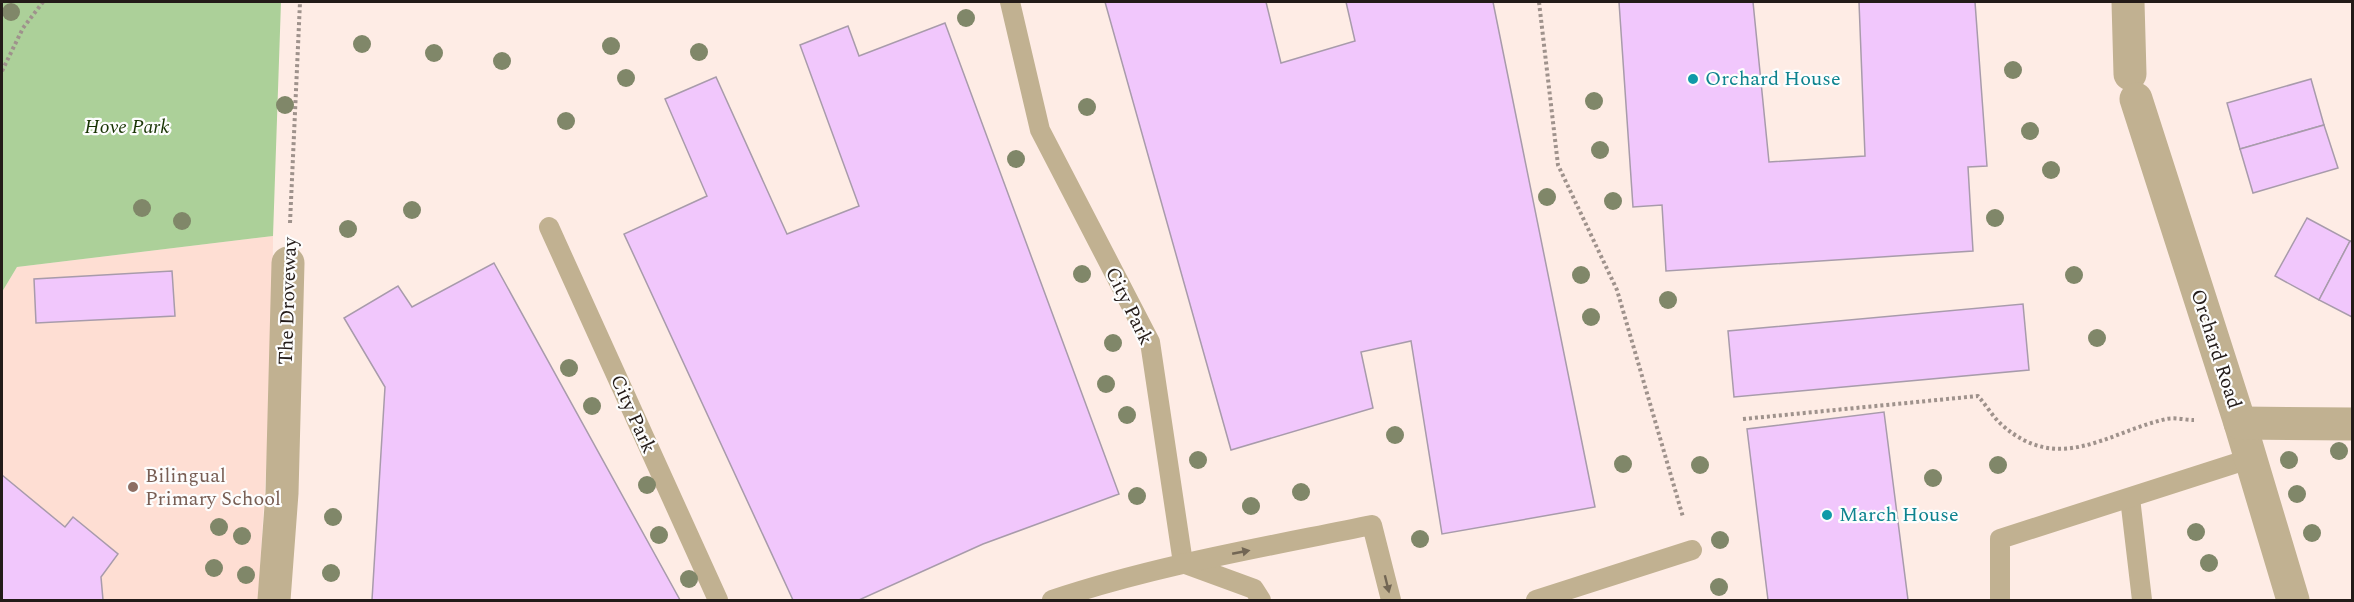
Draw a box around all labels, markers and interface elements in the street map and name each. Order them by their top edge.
place label: Orchard House [1705,64,1841,94]
marker: Orchard House [1686,72,1700,86]
park label: Hove Park [84,112,170,142]
street label: The Droveway [271,235,305,365]
street label: City Park [1097,262,1161,350]
street label: Orchard Road [2183,285,2249,413]
street label: City Park [602,370,664,458]
place label: Bilingual Primary School [145,461,281,514]
marker: Bilingual Primary School [126,480,140,494]
place label: March House [1839,500,1959,530]
marker: March House [1820,508,1834,522]
one-way arrow [1231,547,1250,556]
one-way arrow [1383,575,1393,594]

